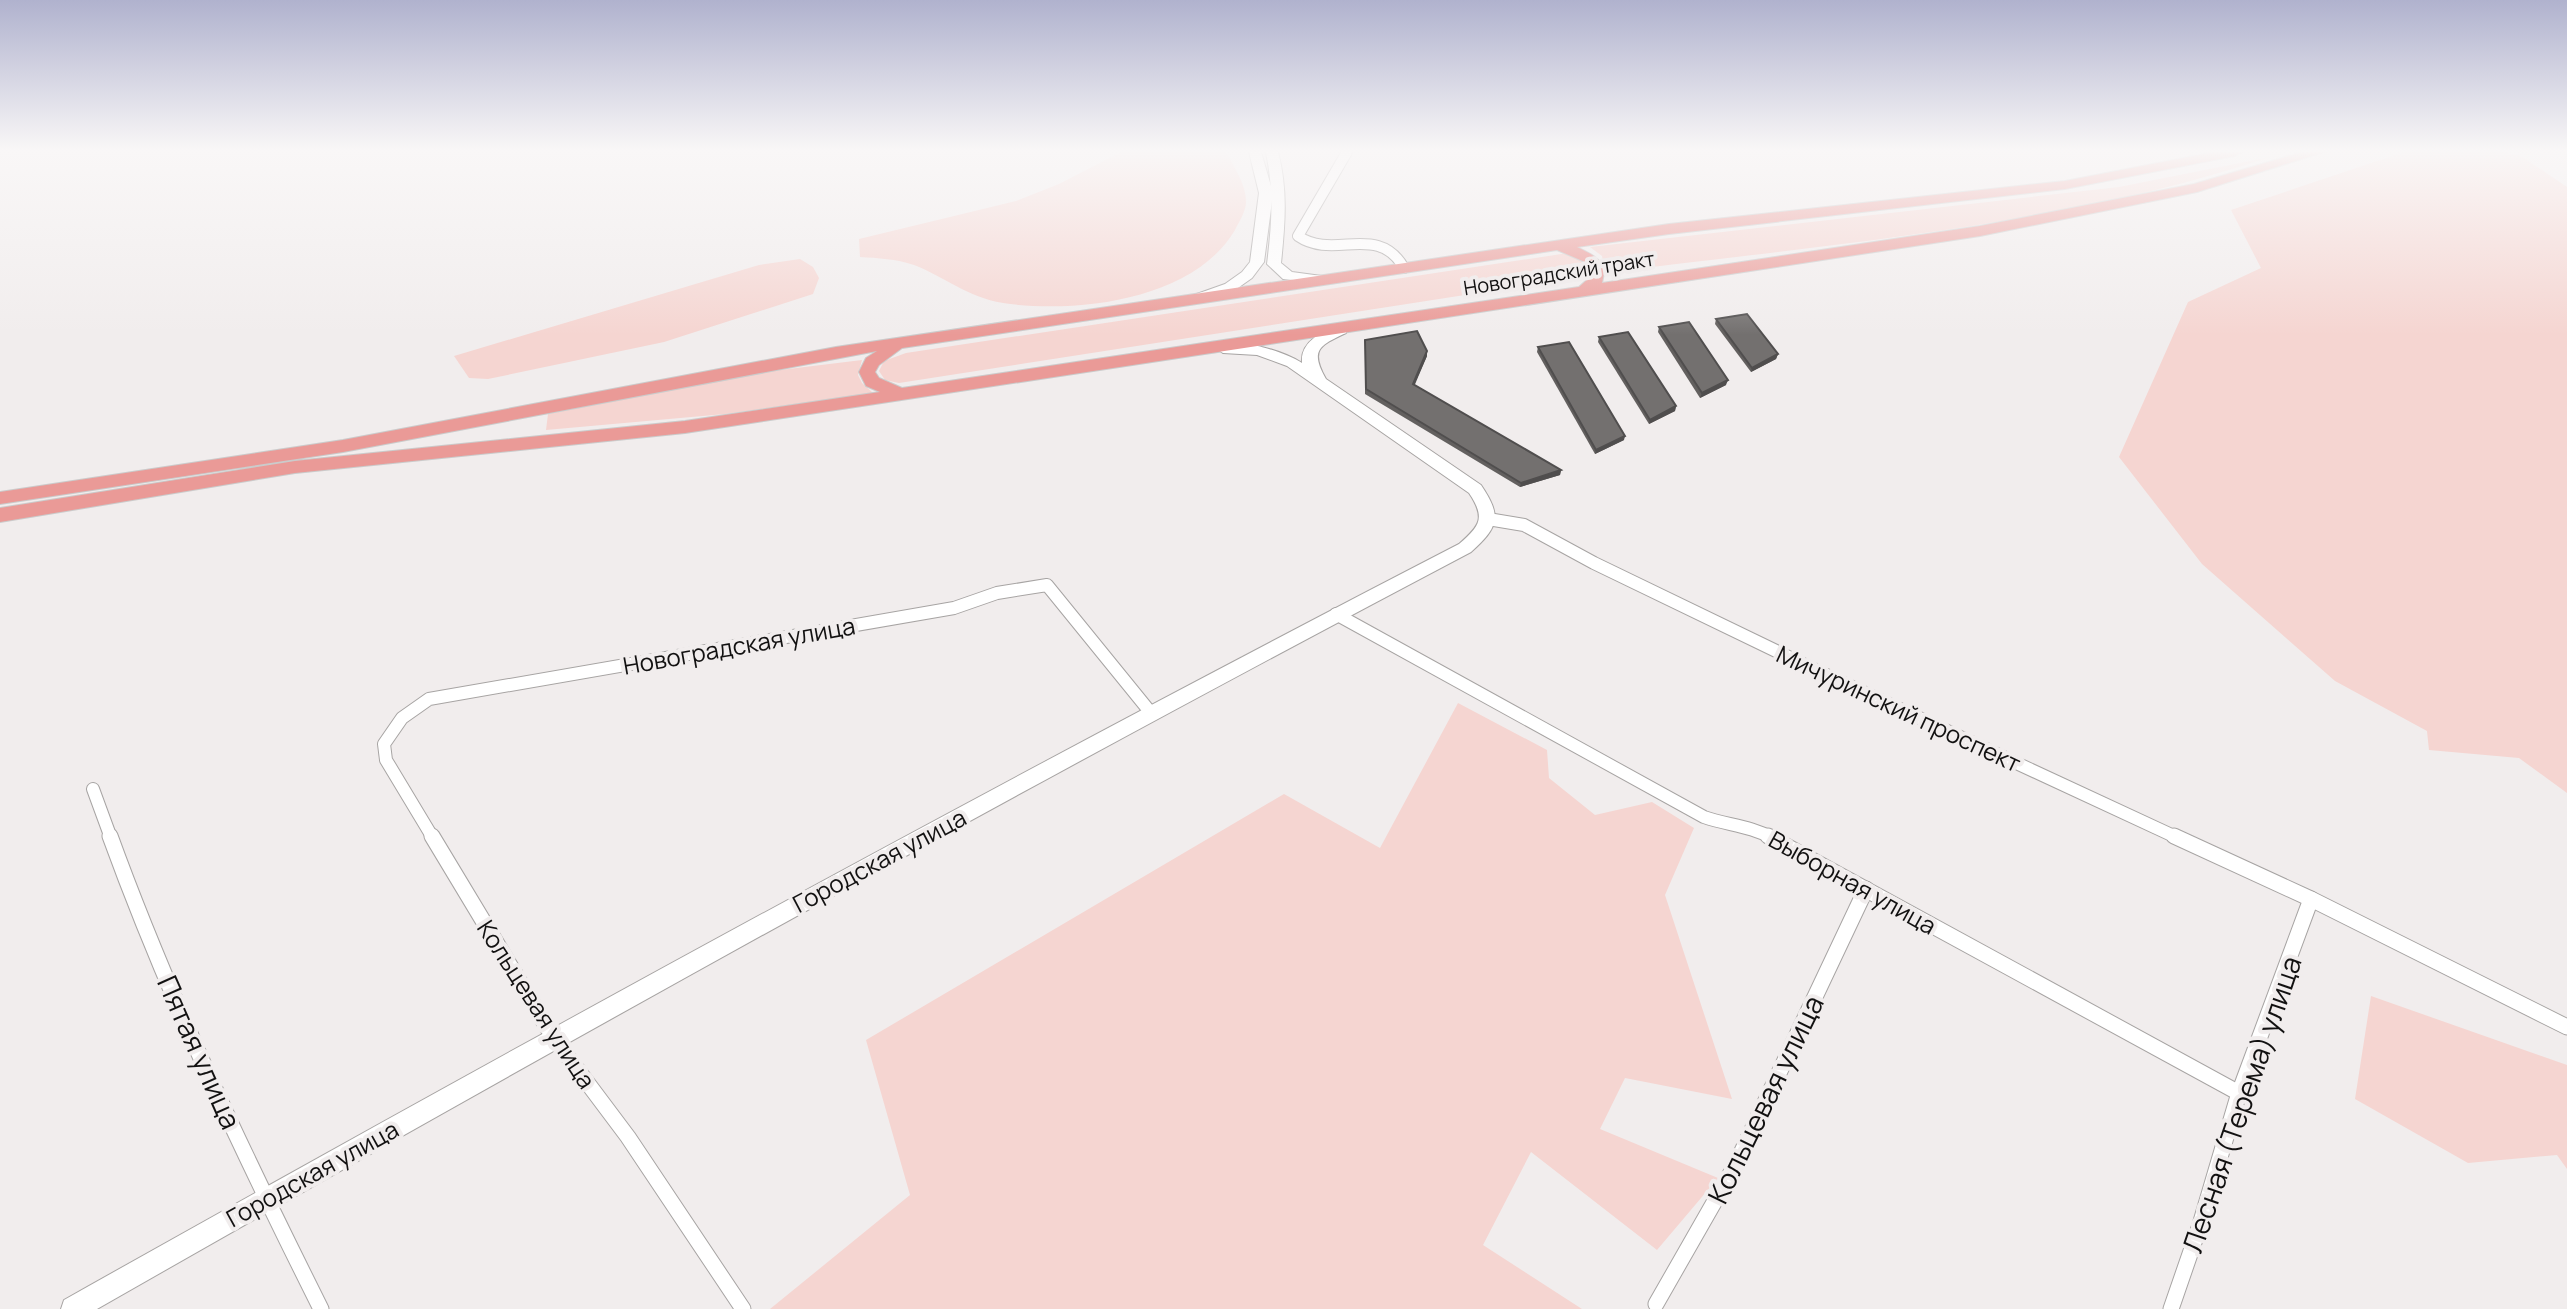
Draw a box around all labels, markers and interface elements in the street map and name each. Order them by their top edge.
street label: Новоградский тракт [1461,245,1657,301]
street label: Новоградская улица [620,608,858,682]
street label: Мичуринский проспект [1771,637,2027,779]
street label: Городская улица [786,800,972,920]
street label: Выборная улица [1763,822,1943,942]
street label: Кольцевая улица [470,913,604,1095]
street label: Лесная (Терема) улица [2172,951,2310,1257]
street label: Пятая улица [149,969,251,1135]
street label: Кольцевая улица [1698,989,1832,1209]
street label: Городская улица [220,1112,404,1234]

